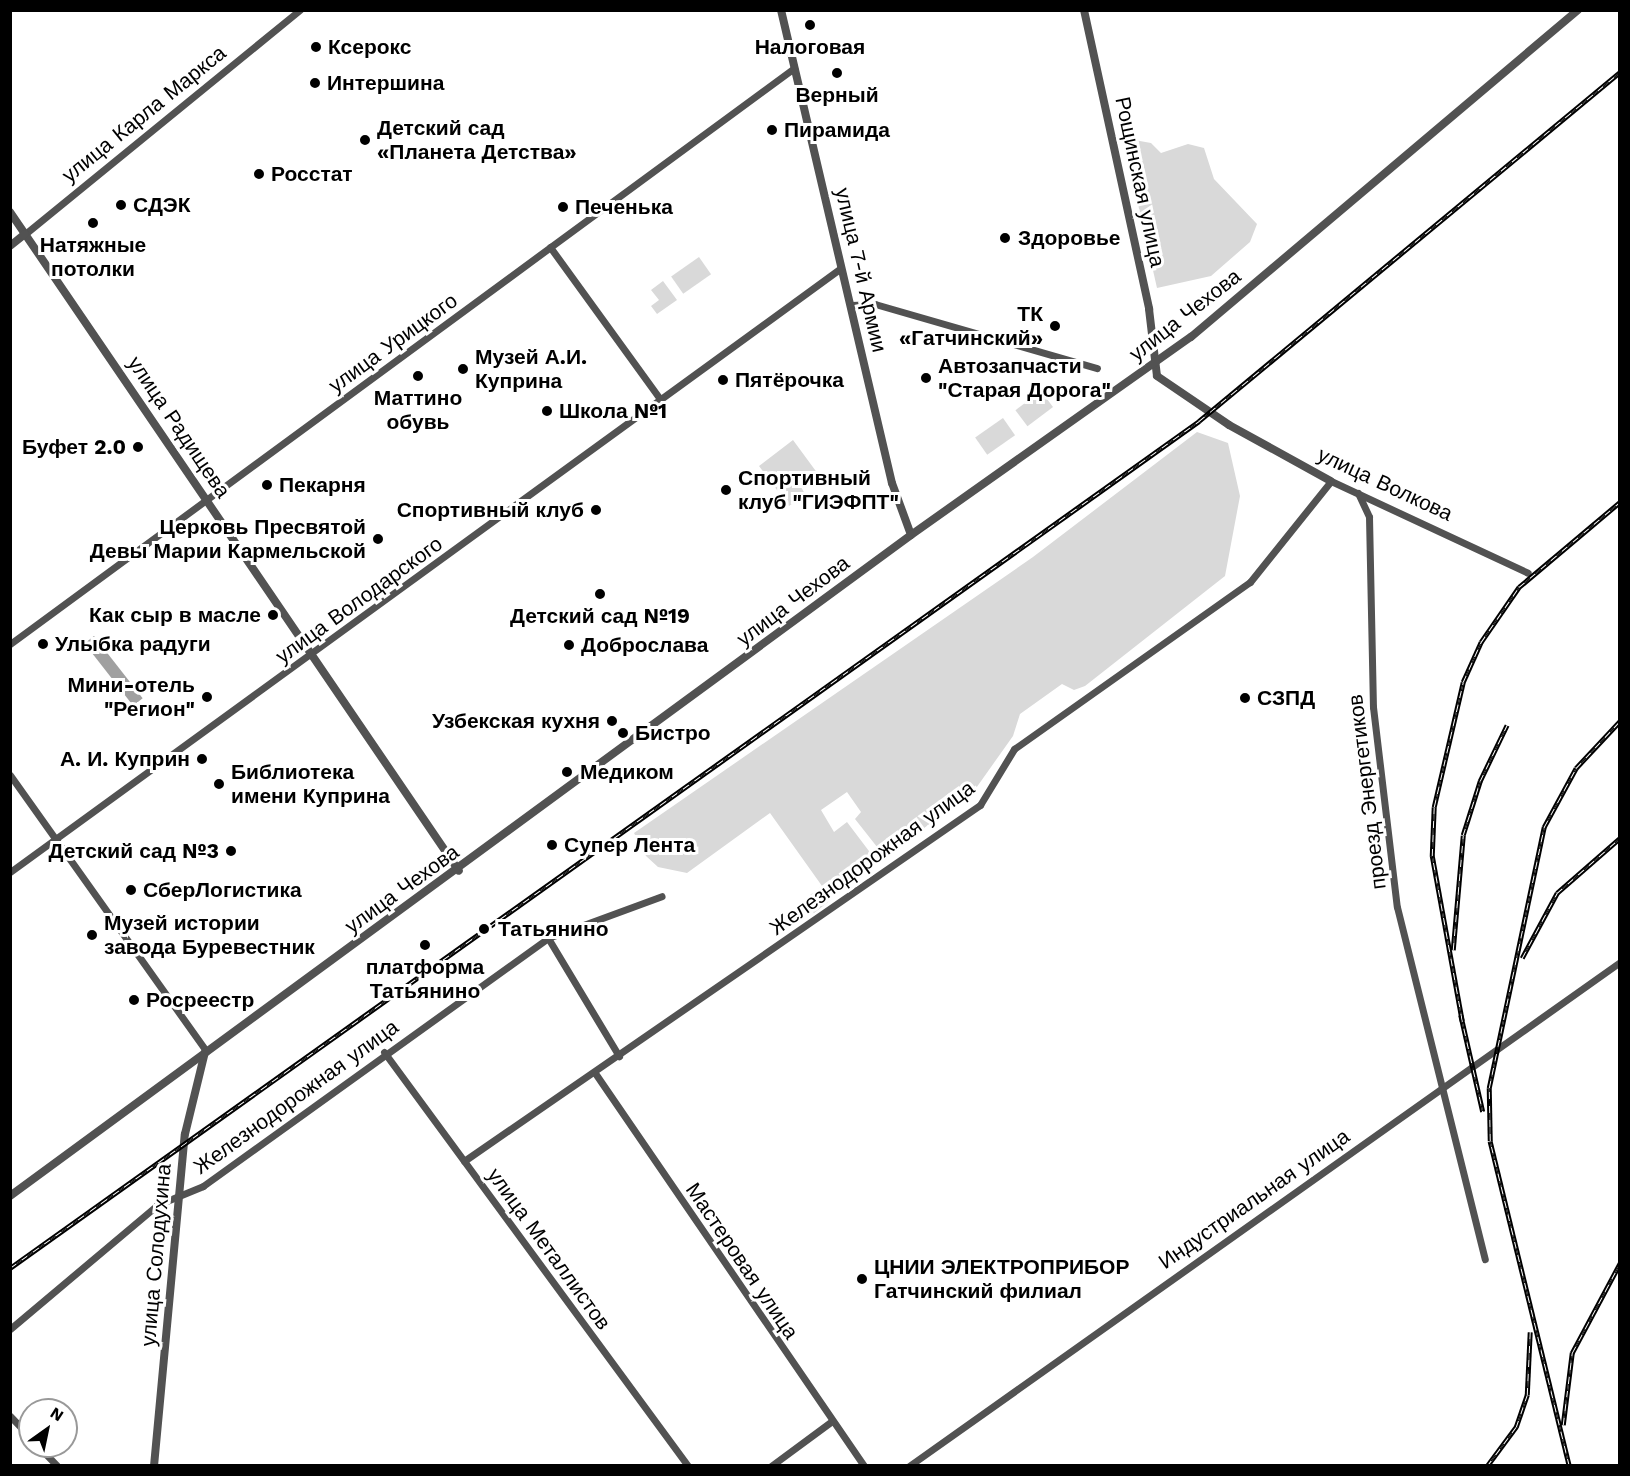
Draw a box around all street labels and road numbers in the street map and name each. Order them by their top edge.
street label: улица Карла Маркса [57,40,231,188]
street label: Рощинская улица [1110,95,1170,269]
street label: улица 7-й Армии [830,185,892,355]
street label: улица Чехова [1124,264,1246,366]
street label: улица Урицкого [324,288,462,398]
street label: улица Радищева [122,351,236,503]
street label: улица Волкова [1313,442,1457,526]
street label: улица Володарского [271,531,447,669]
street label: улица Чехова [732,550,854,652]
street label: проезд Энергетиков [1343,693,1391,891]
street label: Железнодорожная улица [765,775,979,941]
street label: улица Чехова [340,839,464,939]
street label: Железнодорожная улица [189,1014,403,1180]
street label: Индустриальная улица [1154,1124,1354,1274]
street label: улица Солодухина [135,1163,177,1347]
street label: улица Металлистов [482,1163,616,1335]
street label: Мастеровая улица [680,1178,804,1344]

